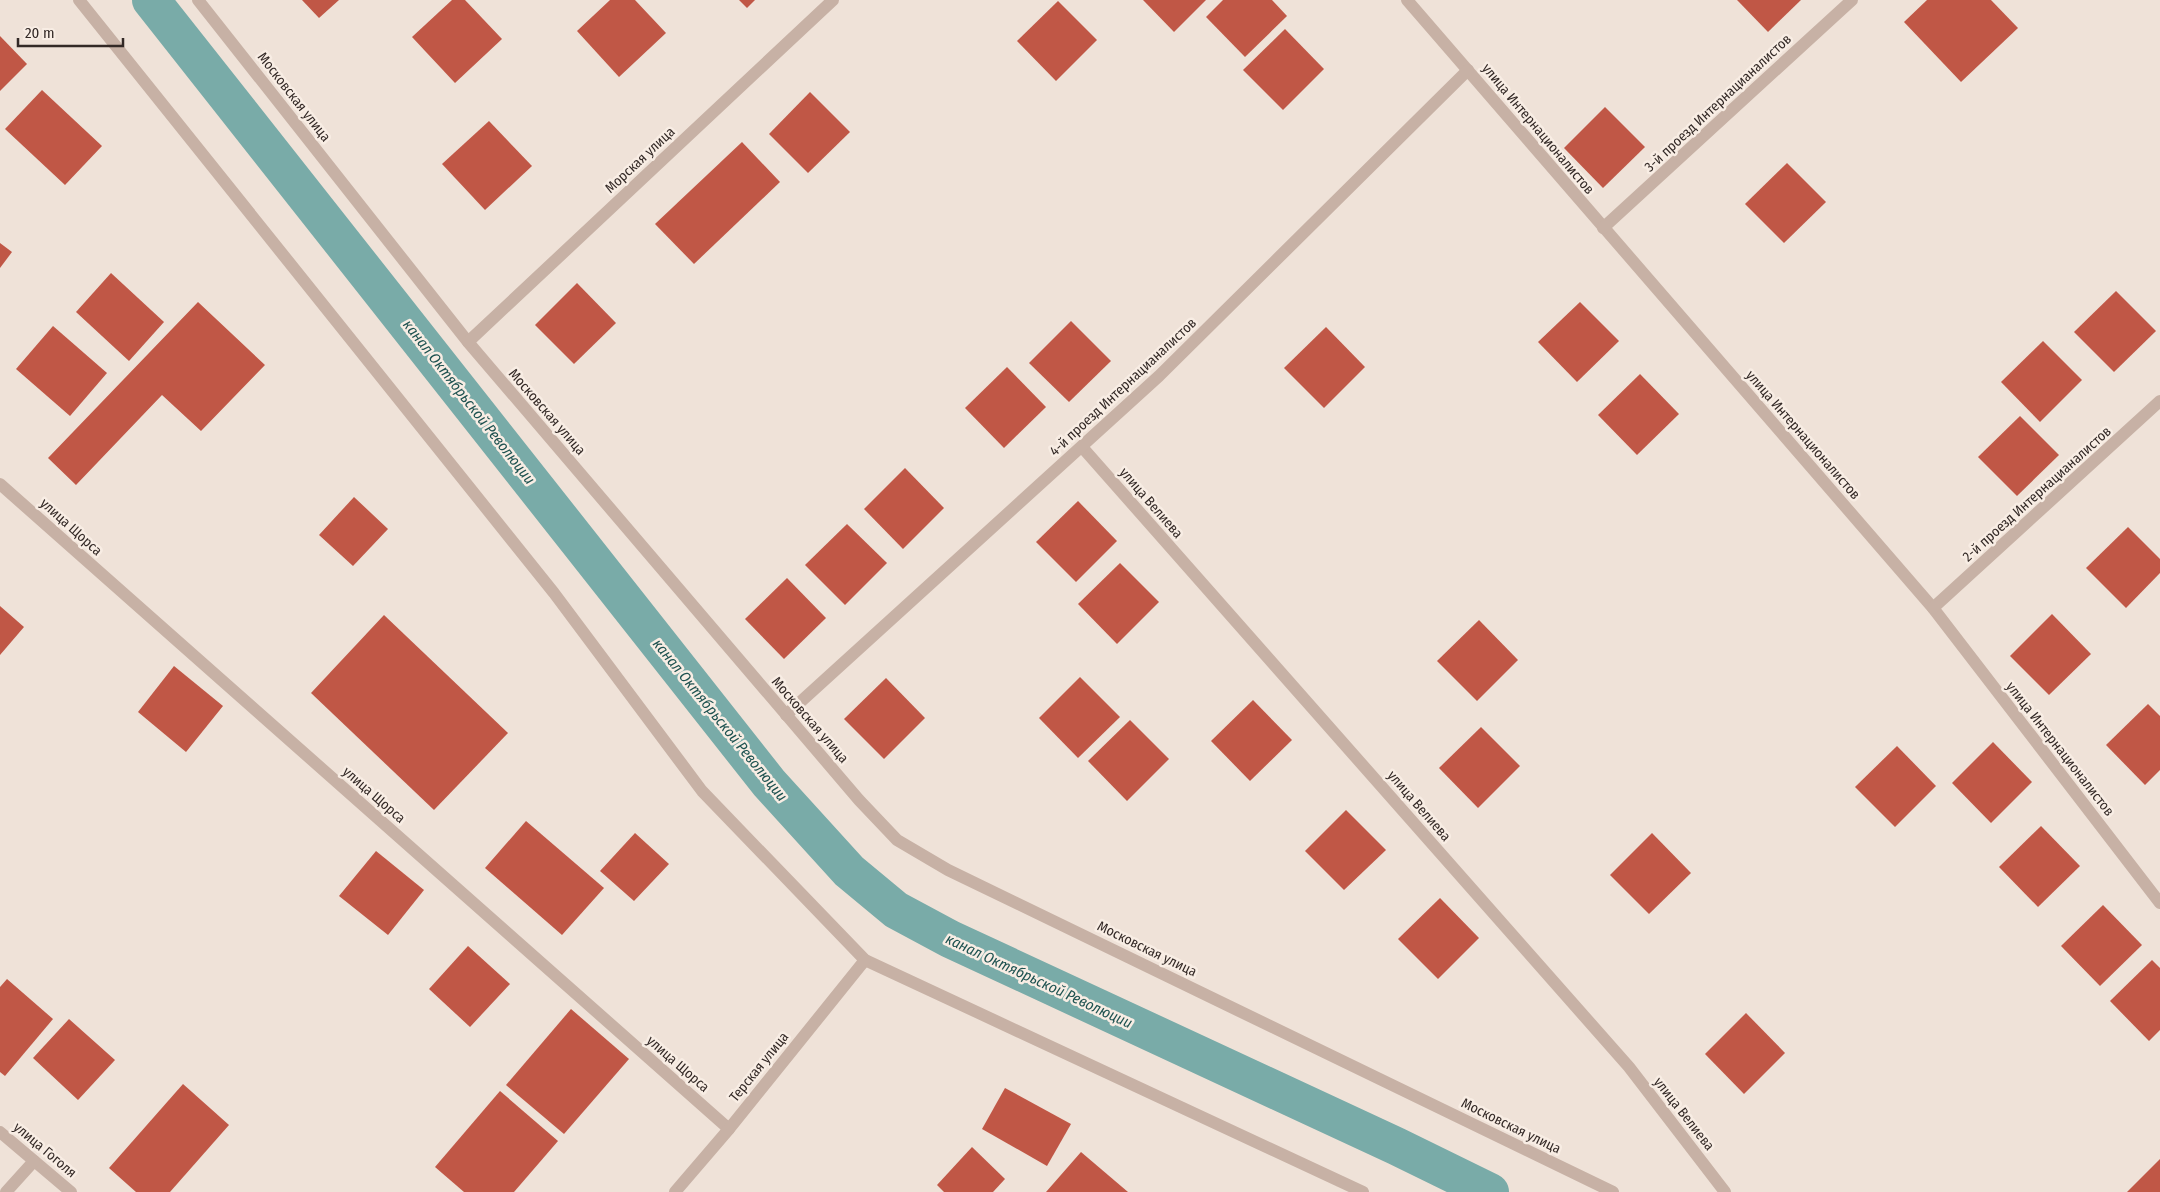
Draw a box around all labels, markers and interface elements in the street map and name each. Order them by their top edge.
scale bar [18,15,122,47]
text: 20 m [25,24,55,42]
street label: 3-й проезд Интернацианалистов [1641,31,1795,175]
street label: Московская улица [254,49,334,145]
street label: улица Интернационалистов [1478,60,1598,198]
street label: Морская улица [602,123,679,197]
street label: 4-й проезд Интернацианалистов [1046,314,1200,460]
water label: канал Октябрьской Революции [399,316,539,488]
street label: Московская улица [505,365,589,459]
street label: улица Интернационалистов [1742,367,1864,503]
street label: 2-й проезд Интернацианалистов [1959,423,2115,565]
street label: улица Велиева [1116,464,1186,542]
street label: улица Щорса [37,495,106,559]
water label: канал Октябрьской Революции [649,635,791,805]
street label: Московская улица [768,673,852,767]
street label: улица Интернационалистов [2002,679,2118,819]
street label: улица Щорса [339,763,409,827]
street label: улица Велиева [1384,767,1454,845]
street label: Московская улица [1094,918,1200,981]
water label: канал Октябрьской Революции [943,930,1135,1032]
street label: Терская улица [726,1029,792,1105]
street label: улица Щорса [643,1032,713,1096]
street label: улица Велиева [1650,1074,1718,1154]
street label: Московская улица [1458,1095,1564,1158]
street label: улица Гоголя [10,1119,80,1181]

